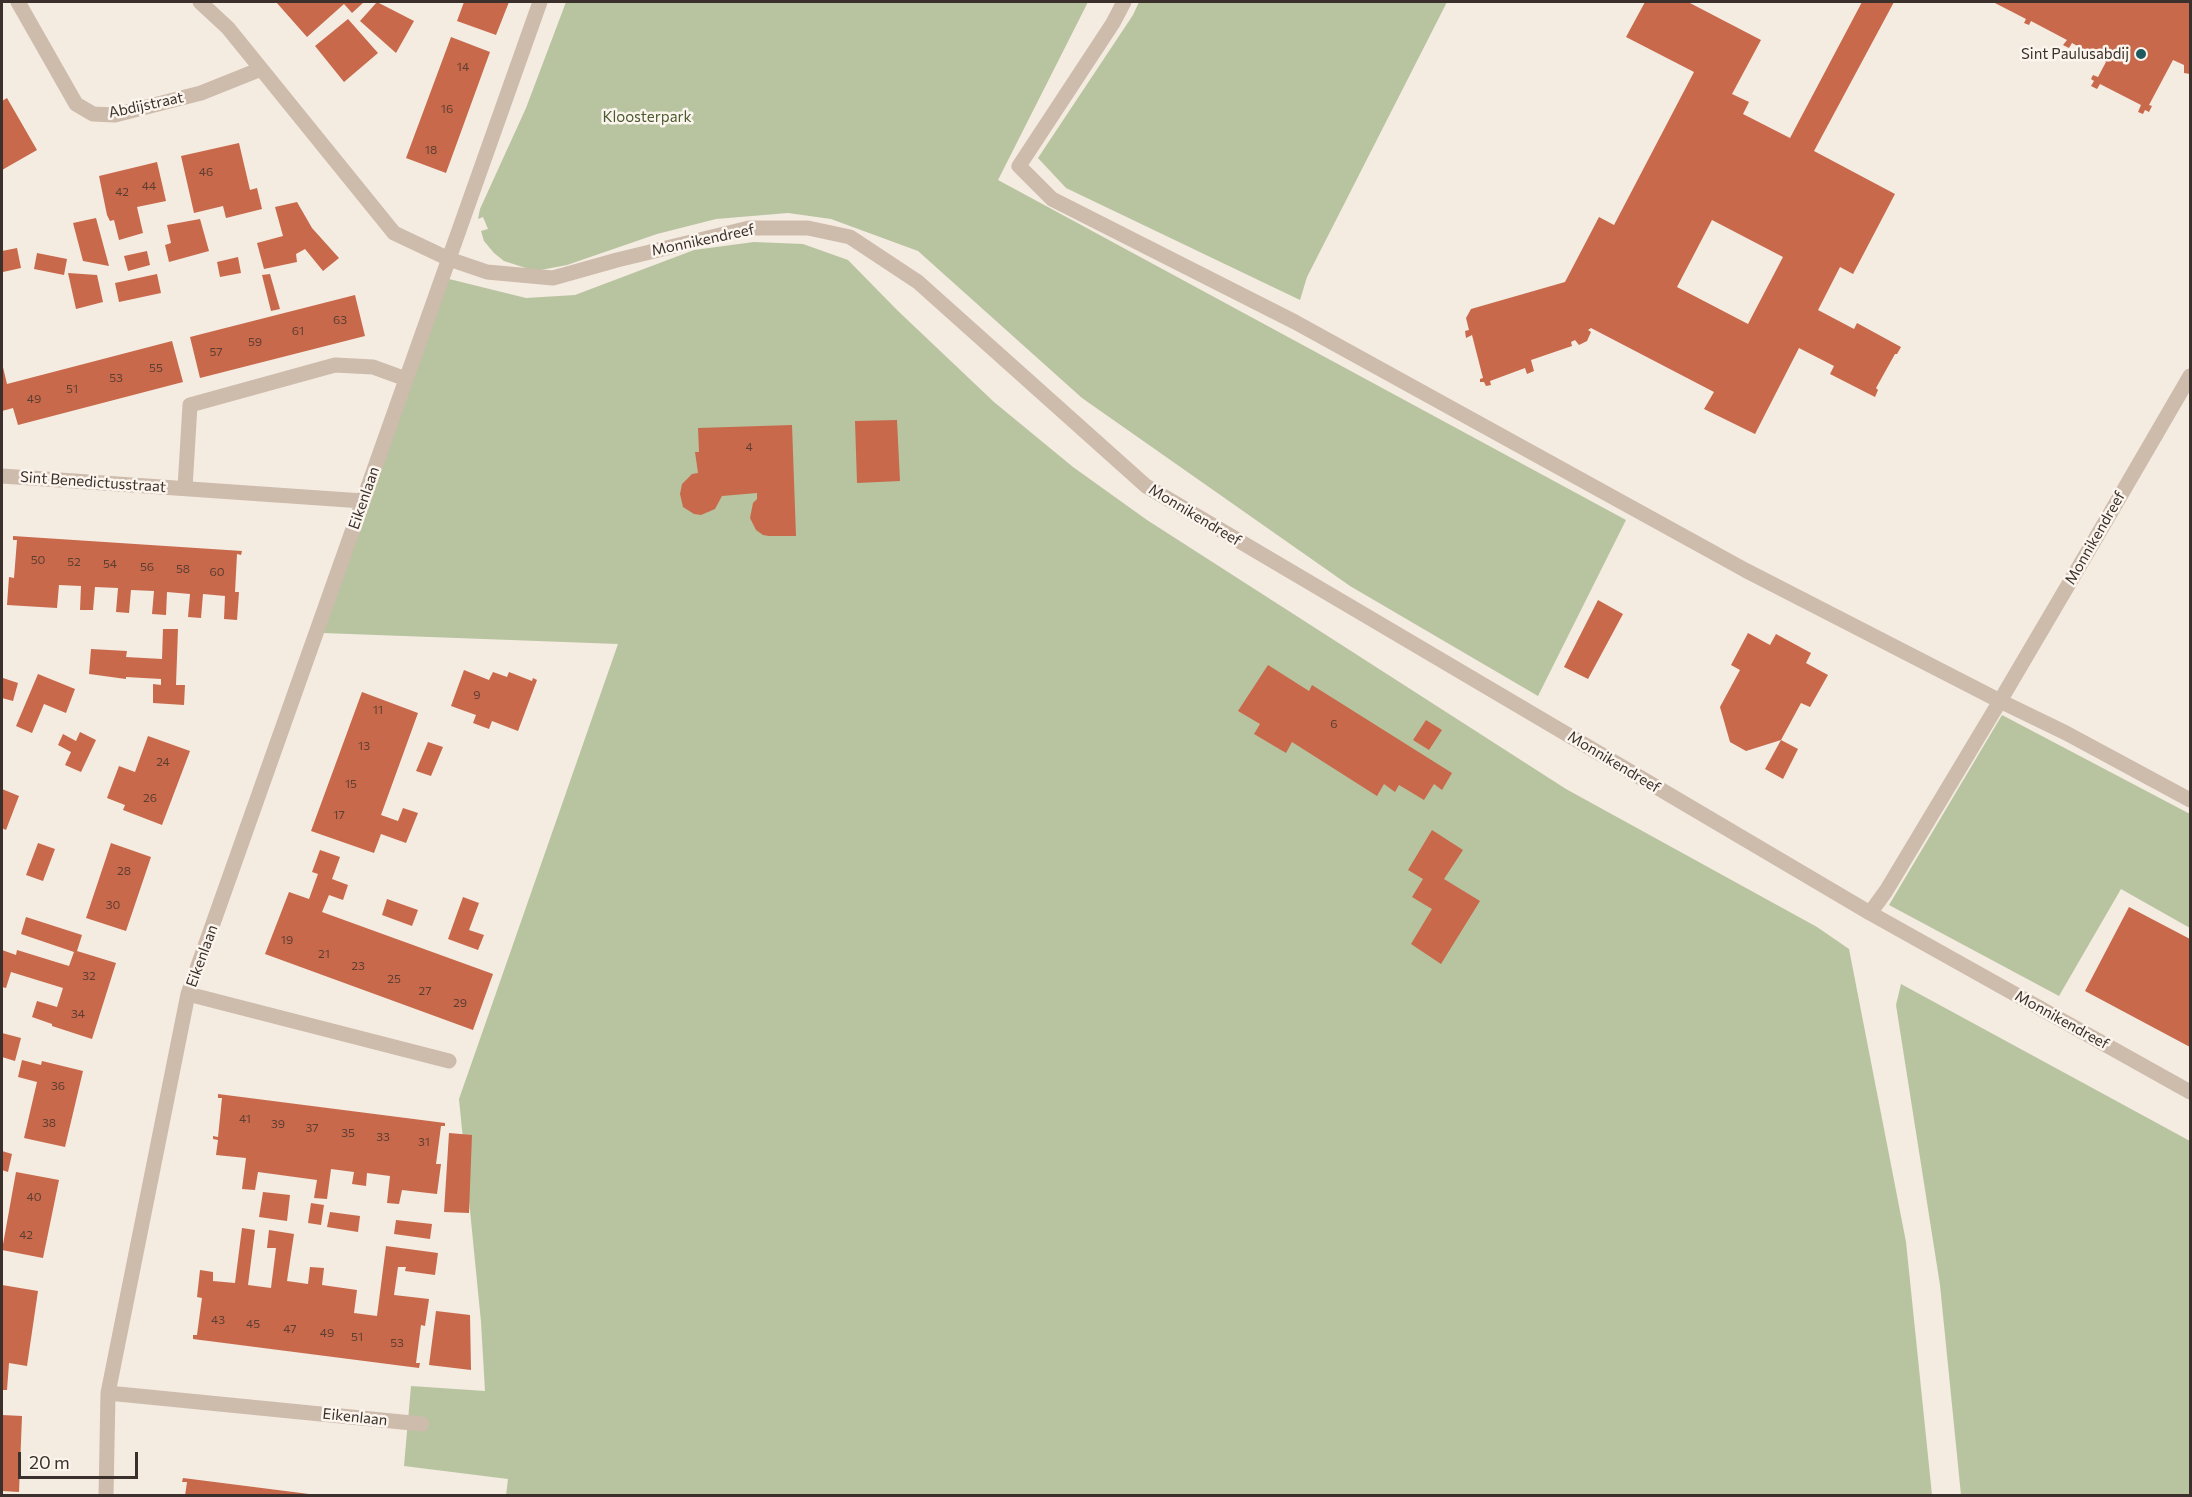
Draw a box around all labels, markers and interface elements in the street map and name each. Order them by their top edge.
place label: Sint Paulusabdij [2021,45,2129,63]
marker: Sint Paulusabdij [2134,47,2148,61]
house number: 14 [457,60,469,74]
street label: Abdijstraat [107,88,185,122]
house number: 16 [441,102,453,116]
park label: Kloosterpark [602,108,692,126]
house number: 18 [425,143,437,157]
house number: 46 [199,165,213,179]
house number: 44 [142,179,156,193]
house number: 42 [115,185,129,199]
street label: Monnikendreef [650,220,756,260]
house number: 63 [333,313,347,327]
house number: 61 [292,324,304,338]
house number: 59 [248,335,262,349]
house number: 57 [209,345,223,359]
house number: 55 [149,361,163,375]
house number: 53 [109,371,123,385]
house number: 51 [66,382,78,396]
house number: 49 [27,392,41,406]
house number: 4 [745,440,753,454]
street label: Eikenlaan [345,464,383,532]
street label: Sint Benedictusstraat [19,468,167,496]
street label: Monnikendreef [1146,480,1244,550]
street label: Monnikendreef [2061,488,2129,588]
house number: 50 [31,553,45,567]
house number: 52 [67,555,81,569]
house number: 54 [103,557,117,571]
house number: 56 [140,560,154,574]
house number: 58 [176,562,190,576]
house number: 60 [209,565,225,579]
house number: 9 [473,688,481,702]
house number: 11 [373,703,383,717]
house number: 6 [1330,717,1338,731]
street label: Monnikendreef [1565,727,1663,797]
house number: 13 [358,739,370,753]
house number: 24 [156,755,170,769]
house number: 15 [345,777,357,791]
house number: 26 [143,791,157,805]
house number: 17 [333,808,345,822]
house number: 28 [117,864,131,878]
house number: 30 [106,898,120,912]
street label: Eikenlaan [182,922,222,990]
house number: 19 [281,933,293,947]
house number: 21 [318,947,330,961]
house number: 23 [351,959,365,973]
house number: 32 [82,969,96,983]
house number: 25 [387,972,401,986]
house number: 27 [419,984,431,998]
street label: Monnikendreef [2012,987,2112,1053]
house number: 29 [453,996,467,1010]
house number: 34 [71,1007,85,1021]
house number: 36 [51,1079,65,1093]
house number: 41 [239,1112,251,1126]
house number: 38 [42,1116,56,1130]
house number: 39 [271,1117,285,1131]
house number: 37 [305,1121,319,1135]
house number: 35 [341,1126,355,1140]
house number: 33 [376,1130,390,1144]
house number: 31 [418,1135,430,1149]
house number: 40 [26,1190,42,1204]
house number: 42 [19,1228,33,1242]
house number: 43 [211,1313,225,1327]
house number: 45 [246,1317,260,1331]
house number: 47 [283,1322,297,1336]
house number: 49 [320,1326,334,1340]
house number: 51 [351,1330,363,1344]
house number: 53 [390,1336,404,1350]
street label: Eikenlaan [322,1405,388,1429]
scale bar [21,1440,141,1478]
text: 20 m [29,1451,70,1473]

